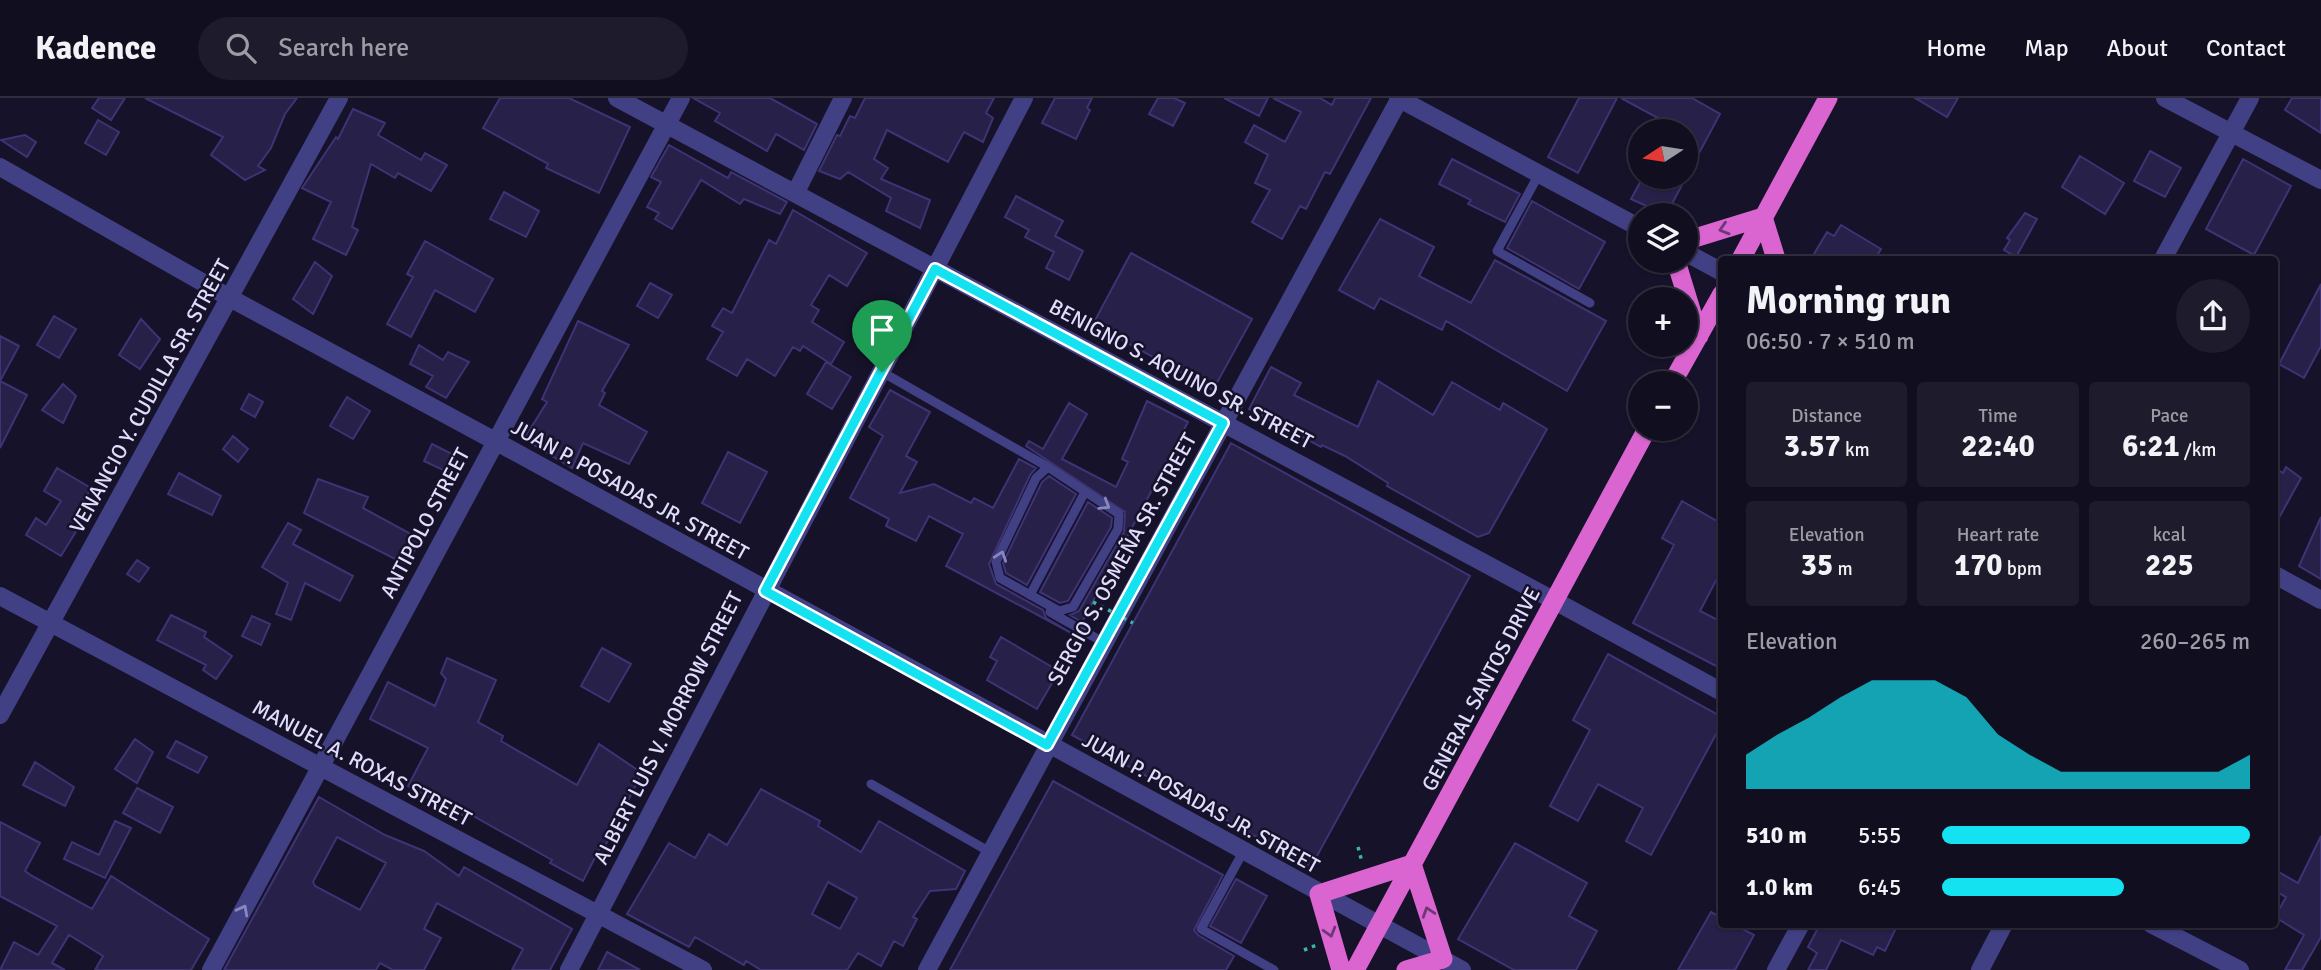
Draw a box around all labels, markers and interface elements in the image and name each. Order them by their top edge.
search box [198,17,688,80]
text: Kadence [35,28,156,69]
icon: search [222,29,260,67]
text: Search here [278,32,409,64]
text: Home [1926,33,1986,63]
text: Map [2024,33,2069,63]
text: About [2107,33,2168,63]
text: Contact [2206,33,2286,63]
north arrow [1628,119,1698,189]
map controls [1628,119,1698,441]
button: layers [1628,203,1698,273]
one-way arrow [1718,221,1731,235]
street label: VENANCIO Y. CUDILLA SR. STREET [64,254,237,538]
text: Morning run [1746,277,1951,324]
button: share [2176,279,2250,353]
button: + [1628,287,1698,357]
street label: BENIGNO S. AQUINO SR. STREET [1045,293,1318,455]
pin [852,300,912,372]
icon: arrive [863,311,901,349]
text: 06:50 · 7 × 510 m [1746,327,1915,356]
button: − [1628,371,1698,441]
text: Distance [1791,404,1862,428]
text: Time [1978,404,2018,428]
text: Pace [2150,404,2188,428]
street label: JUAN P. POSADAS JR. STREET [507,414,754,566]
street label: SERGIO S. OSMEÑA SR. STREET [1042,428,1203,690]
text: 3.57 [1784,428,1841,465]
text: 22:40 [1961,428,2035,465]
text: 6:21 [2122,428,2180,465]
text: km [1841,438,1870,462]
text: /km [2180,438,2216,462]
street label: ANTIPOLO STREET [374,443,476,603]
one-way arrow [1098,496,1111,509]
text: Elevation [1789,523,1865,547]
text: Heart rate [1957,523,2039,547]
text: kcal [2153,523,2186,547]
text: 35 [1801,547,1833,584]
text: 170 [1954,547,2003,584]
text: 225 [2145,547,2194,584]
one-way arrow [993,551,1007,563]
text: m [1833,557,1853,581]
text: bpm [2003,557,2042,581]
street label: GENERAL SANTOS DRIVE [1416,583,1546,795]
street label: ALBERT LUIS V. MORROW STREET [588,587,749,869]
text: Elevation [1746,627,1838,656]
text: 260–265 m [2140,627,2250,656]
street label: MANUEL A. ROXAS STREET [248,694,477,832]
street label: JUAN P. POSADAS JR. STREET [1078,727,1325,879]
text: 510 m [1746,821,1807,850]
text: 5:55 [1858,821,1901,850]
text: 1.0 km [1746,873,1813,902]
text: 6:45 [1858,873,1901,902]
one-way arrow [235,905,248,917]
one-way arrow [1421,906,1436,918]
one-way arrow [1322,926,1337,938]

